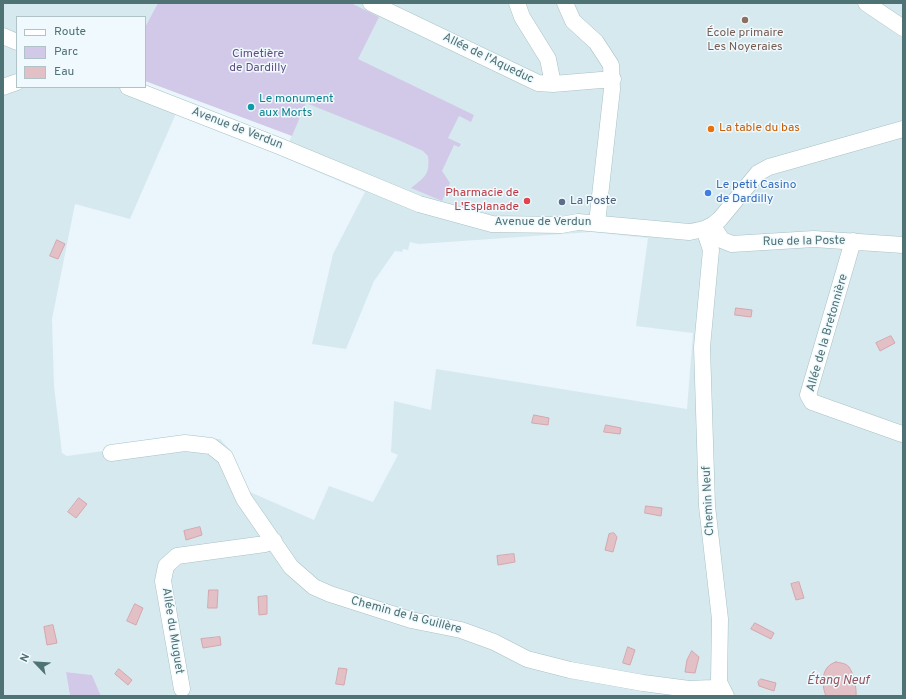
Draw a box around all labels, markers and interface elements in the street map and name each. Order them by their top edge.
marker: École primaire Les Noyeraies [740,15,750,25]
legend [16,16,146,88]
text: Route [54,24,86,40]
place label: École primaire Les Noyeraies [707,27,783,55]
street label: Allée de l'Aqueduc [440,31,536,87]
text: Parc [54,44,78,60]
park label: Cimetière de Dardilly [229,48,287,76]
text: Eau [54,64,74,80]
place label: Le monument aux Morts [259,93,334,121]
marker: Le monument aux Morts [246,102,256,112]
street label: Avenue de Verdun [189,105,285,153]
place label: La table du bas [719,122,800,136]
marker: La table du bas [706,124,716,134]
place label: Le petit Casino de Dardilly [716,179,796,207]
place label: Pharmacie de L'Esplanade [445,187,519,215]
marker: Le petit Casino de Dardilly [703,188,713,198]
place label: La Poste [570,195,616,209]
marker: Pharmacie de L'Esplanade [522,196,532,206]
marker: La Poste [557,197,567,207]
street label: Avenue de Verdun [495,216,591,230]
street label: Rue de la Poste [763,234,845,250]
street label: Allée de la Bretonnière [804,272,852,394]
street label: Chemin Neuf [700,466,718,536]
street label: Allée du Muguet [158,587,186,675]
street label: Chemin de la Guillère [349,594,463,638]
north arrow [16,643,56,683]
text: N [17,651,33,664]
water label: Étang Neuf [807,673,869,689]

